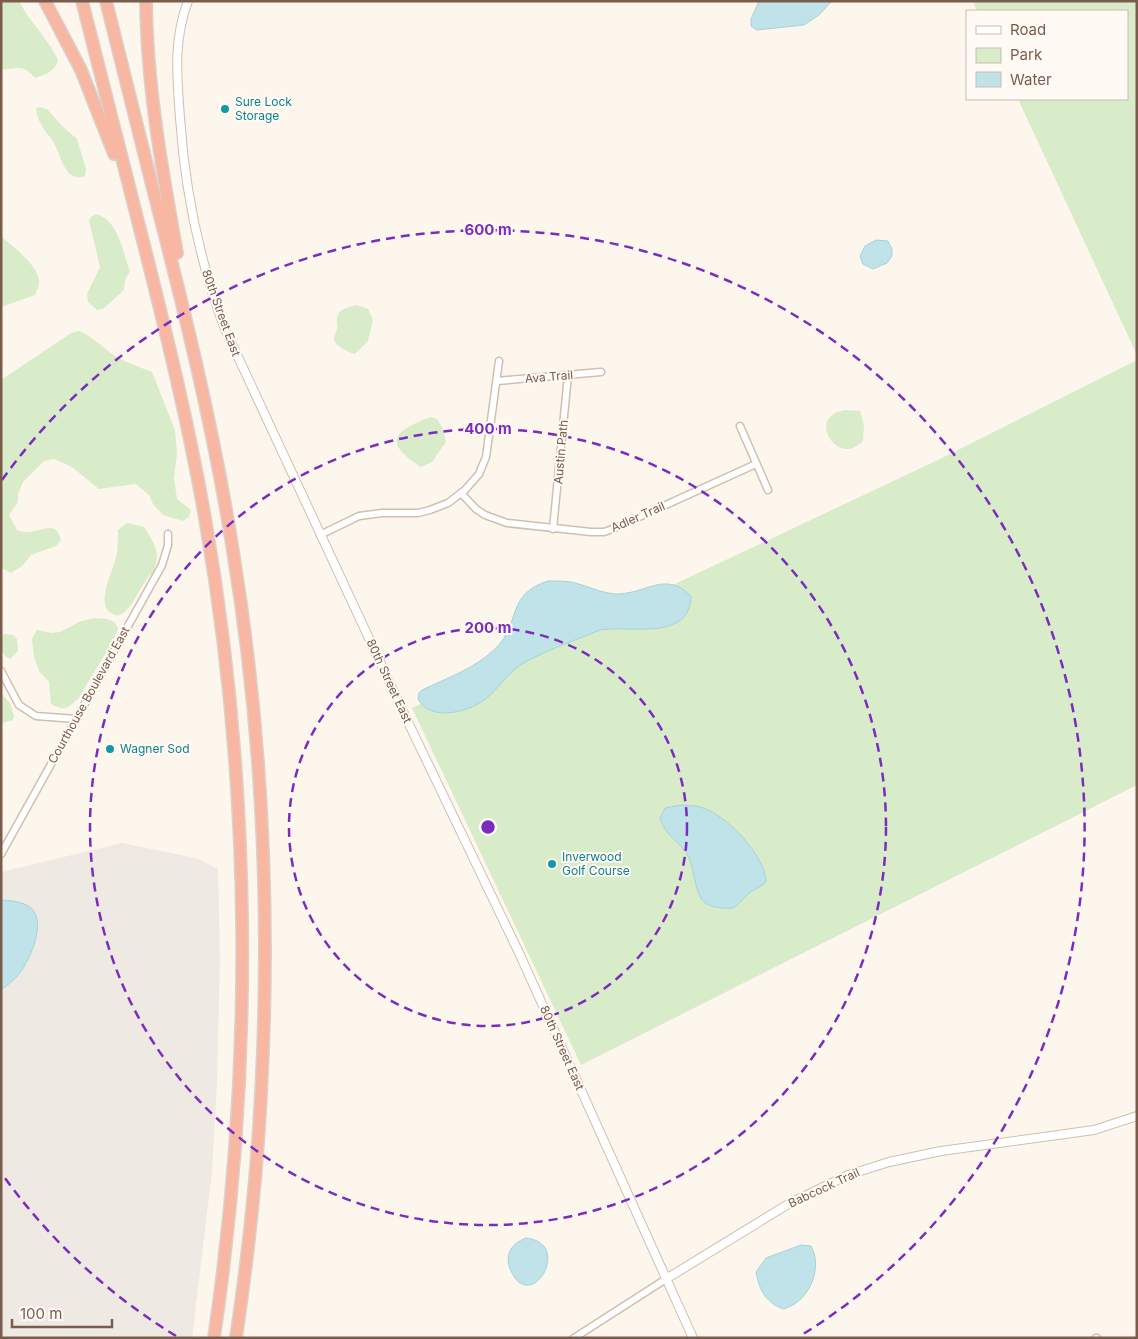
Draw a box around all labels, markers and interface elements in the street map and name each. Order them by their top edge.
legend [966,10,1128,100]
text: Road [1010,20,1046,39]
text: Park [1010,45,1043,64]
text: Water [1010,70,1052,89]
place label: Sure Lock Storage [235,94,292,123]
marker: Sure Lock Storage [219,103,231,115]
text: 600 m [464,220,512,239]
street label: 80th Street East [199,268,244,358]
street label: Ava Trail [524,367,574,386]
text: 400 m [464,419,512,438]
street label: Austin Path [550,419,571,485]
street label: Adler Trail [608,498,667,535]
text: 200 m [465,618,511,637]
street label: Courthouse Boulevard East [45,624,133,766]
street label: 80th Street East [363,636,416,725]
place label: Wagner Sod [120,741,190,756]
marker: Wagner Sod [104,743,116,755]
centre of rings [479,818,497,836]
place label: Inverwood Golf Course [562,849,630,878]
marker: Inverwood Golf Course [546,858,558,870]
street label: 80th Street East [537,1003,588,1092]
street label: Babcock Trail [786,1164,862,1211]
scale bar [12,1296,112,1328]
text: 100 m [20,1304,62,1323]

